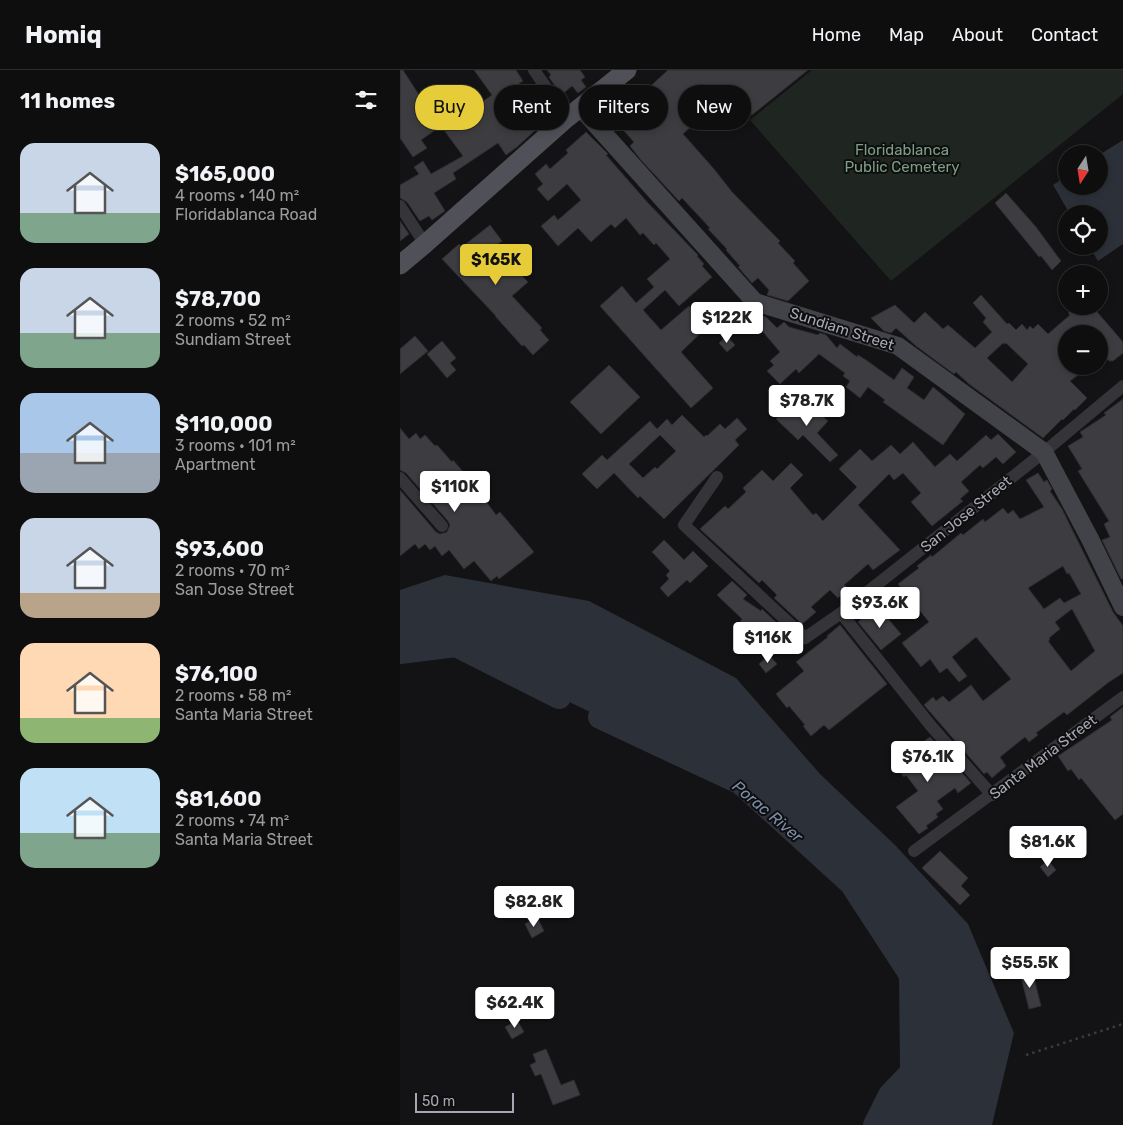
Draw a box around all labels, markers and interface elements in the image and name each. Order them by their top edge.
text: Homiq [25,21,102,49]
text: Home [812,24,861,46]
text: Map [889,24,924,46]
text: About [952,24,1003,46]
text: Contact [1031,24,1098,46]
chip: Buy [415,85,484,130]
chip: Rent [494,85,569,130]
chip: Filters [579,85,668,130]
chip: New [678,85,751,130]
icon: filters [352,86,380,114]
text: 11 homes [20,88,115,113]
park label: Floridablanca Public Cemetery [844,141,960,176]
north arrow [1058,145,1108,195]
map controls [1058,145,1108,375]
text: $165,000 [175,161,275,186]
icon: home [60,163,120,223]
text: 4 rooms · 140 m² [175,186,299,205]
text: Floridablanca Road [175,205,317,224]
button: locate [1058,205,1108,255]
pin: $165K [461,244,531,286]
text: $165K [471,250,521,269]
button: + [1058,265,1108,315]
text: $78,700 [175,286,261,311]
icon: home [60,288,120,348]
pin: $122K [692,302,762,344]
street label: Sundiam Street [788,304,897,354]
text: $122K [702,308,752,327]
text: 2 rooms · 52 m² [175,311,291,330]
button: − [1058,325,1108,375]
text: Sundiam Street [175,330,291,349]
pin: $78.7K [766,384,848,427]
text: $78.7K [780,391,834,410]
text: $110,000 [175,411,273,436]
icon: home [60,413,120,473]
text: 3 rooms · 101 m² [175,436,296,455]
text: Apartment [175,455,255,474]
pin: $110K [420,470,490,513]
street label: San Jose Street [917,472,1015,556]
text: $110K [431,477,479,496]
text: $93,600 [175,536,264,561]
icon: home [60,538,120,598]
text: 2 rooms · 70 m² [175,561,290,580]
text: San Jose Street [175,580,294,599]
pin: $93.6K [839,586,921,629]
text: $93.6K [852,593,908,612]
pin: $116K [733,622,803,664]
text: $116K [744,628,792,647]
text: $76,100 [175,661,258,686]
icon: home [60,663,120,723]
text: 2 rooms · 58 m² [175,686,291,705]
text: Santa Maria Street [175,705,313,724]
street label: Santa Maria Street [986,711,1100,803]
pin: $76.1K [887,740,969,783]
text: $76.1K [902,747,954,766]
water label: Porac River [729,777,807,847]
text: $81,600 [175,786,262,811]
icon: home [60,788,120,848]
text: 2 rooms · 74 m² [175,811,289,830]
pin: $81.6K [1007,826,1089,868]
text: Santa Maria Street [175,830,313,849]
text: $81.6K [1021,832,1075,851]
pin: $82.8K [493,886,575,928]
text: $82.8K [505,892,563,911]
pin: $55.5K [989,946,1071,989]
text: $55.5K [1002,953,1058,972]
pin: $62.4K [474,986,556,1029]
text: $62.4K [486,993,544,1012]
scale bar [415,1090,514,1113]
text: 50 m [422,1093,455,1110]

